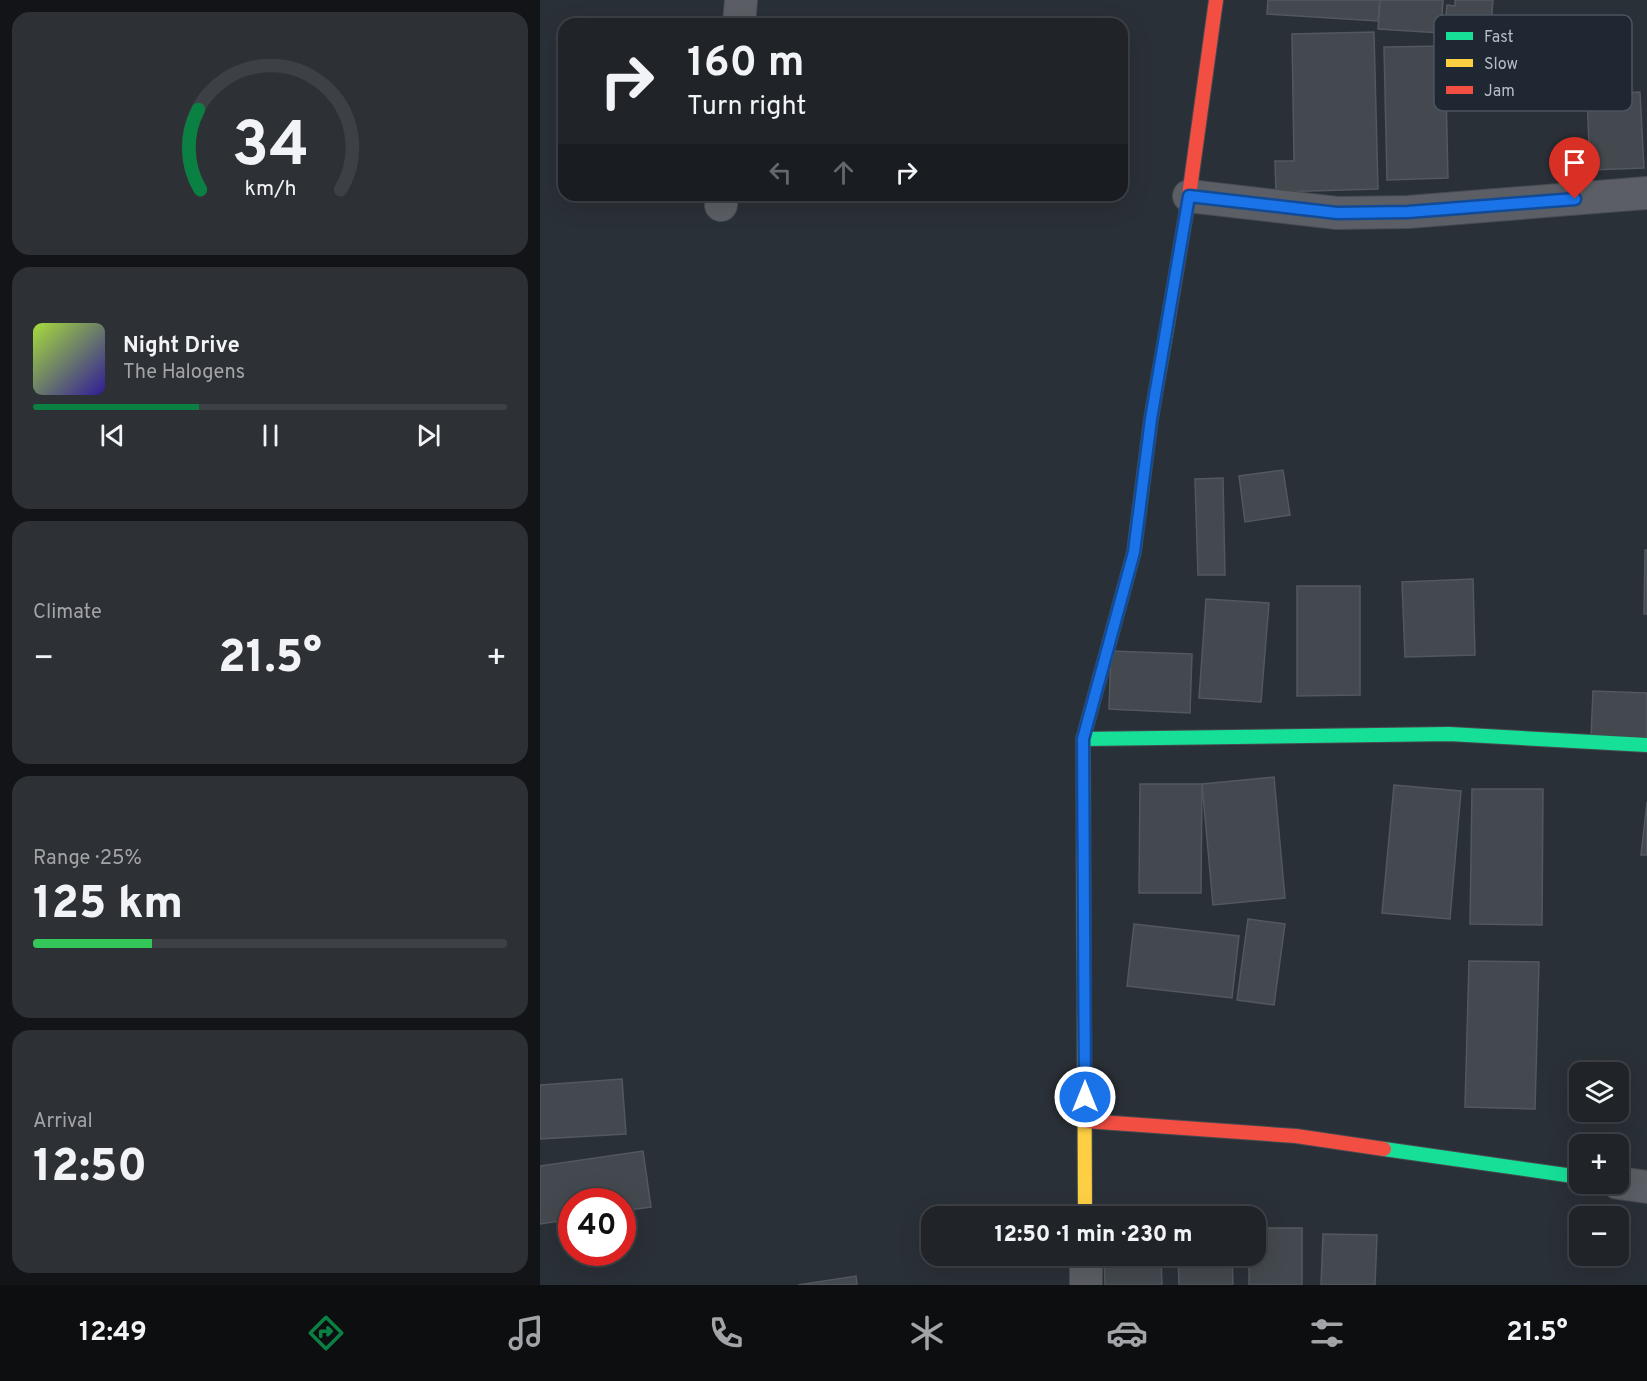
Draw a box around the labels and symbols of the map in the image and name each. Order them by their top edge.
legend [1434,15,1632,111]
text: Fast [1484,28,1514,48]
text: Slow [1484,55,1518,75]
text: Jam [1484,82,1515,102]
pin [1549,137,1600,199]
position arrow [1053,1065,1117,1129]
speed limit sign: 40 [558,1188,636,1266]

